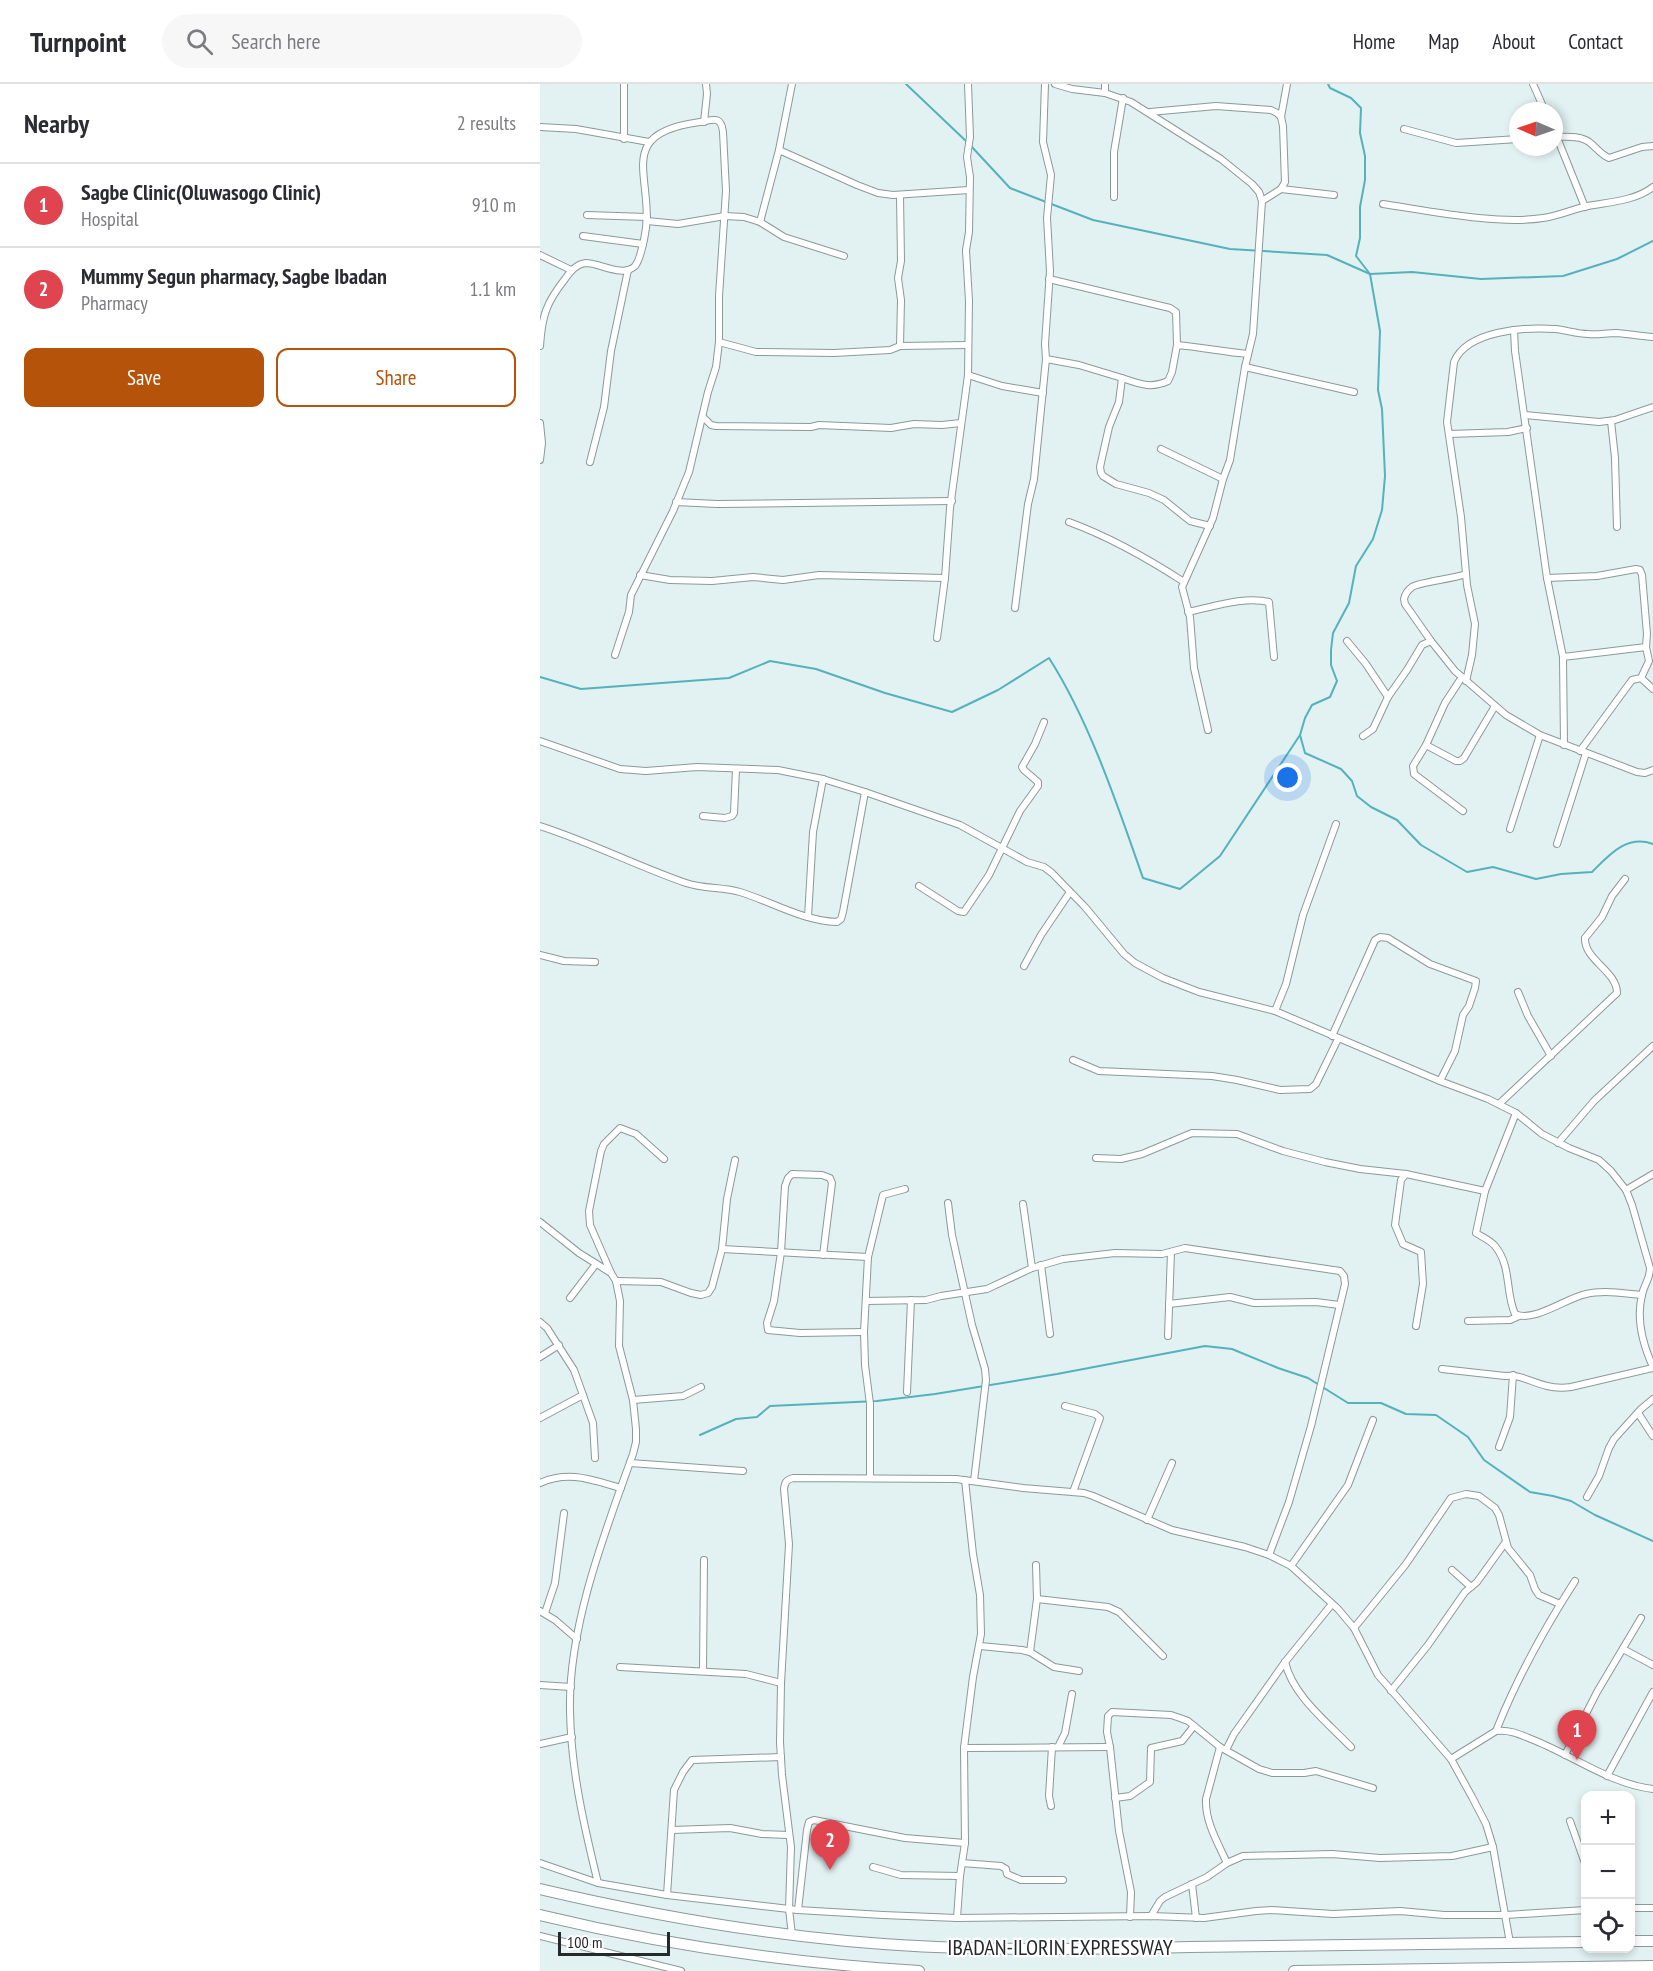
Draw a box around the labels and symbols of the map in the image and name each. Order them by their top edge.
north arrow [1509,102,1563,156]
your location [1273,763,1302,792]
pin: 1 [1558,1710,1596,1760]
pin: 2 [810,1820,850,1870]
scale bar [558,1929,670,1956]
street label: IBADAN-ILORIN EXPRESSWAY [947,1933,1173,1961]

